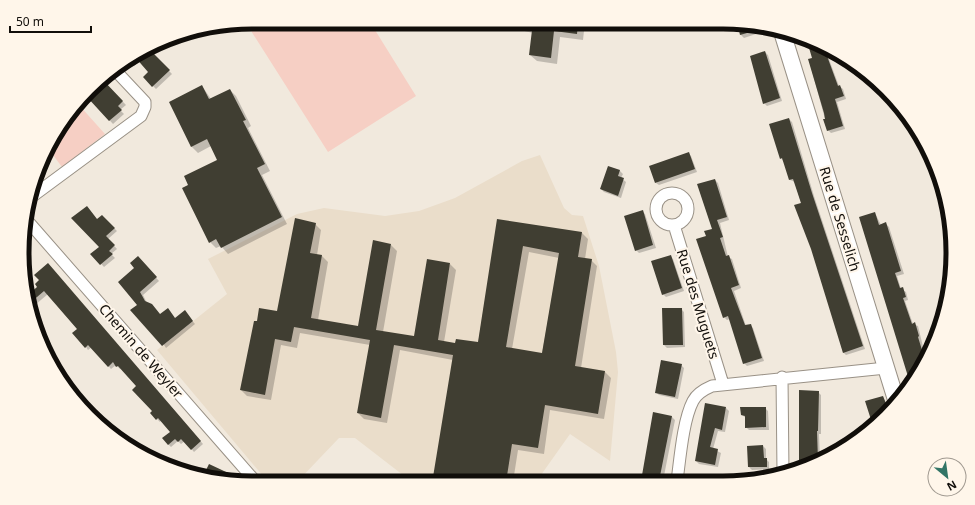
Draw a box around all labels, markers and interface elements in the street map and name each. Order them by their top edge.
scale bar [10,8,91,34]
text: 50 m [16,13,44,30]
street label: Rue de Sesselich [816,164,865,274]
street label: Rue des Muguets [673,247,724,361]
street label: Chemin de Weyler [95,299,188,402]
north arrow [927,457,967,497]
text: N [945,477,960,495]

